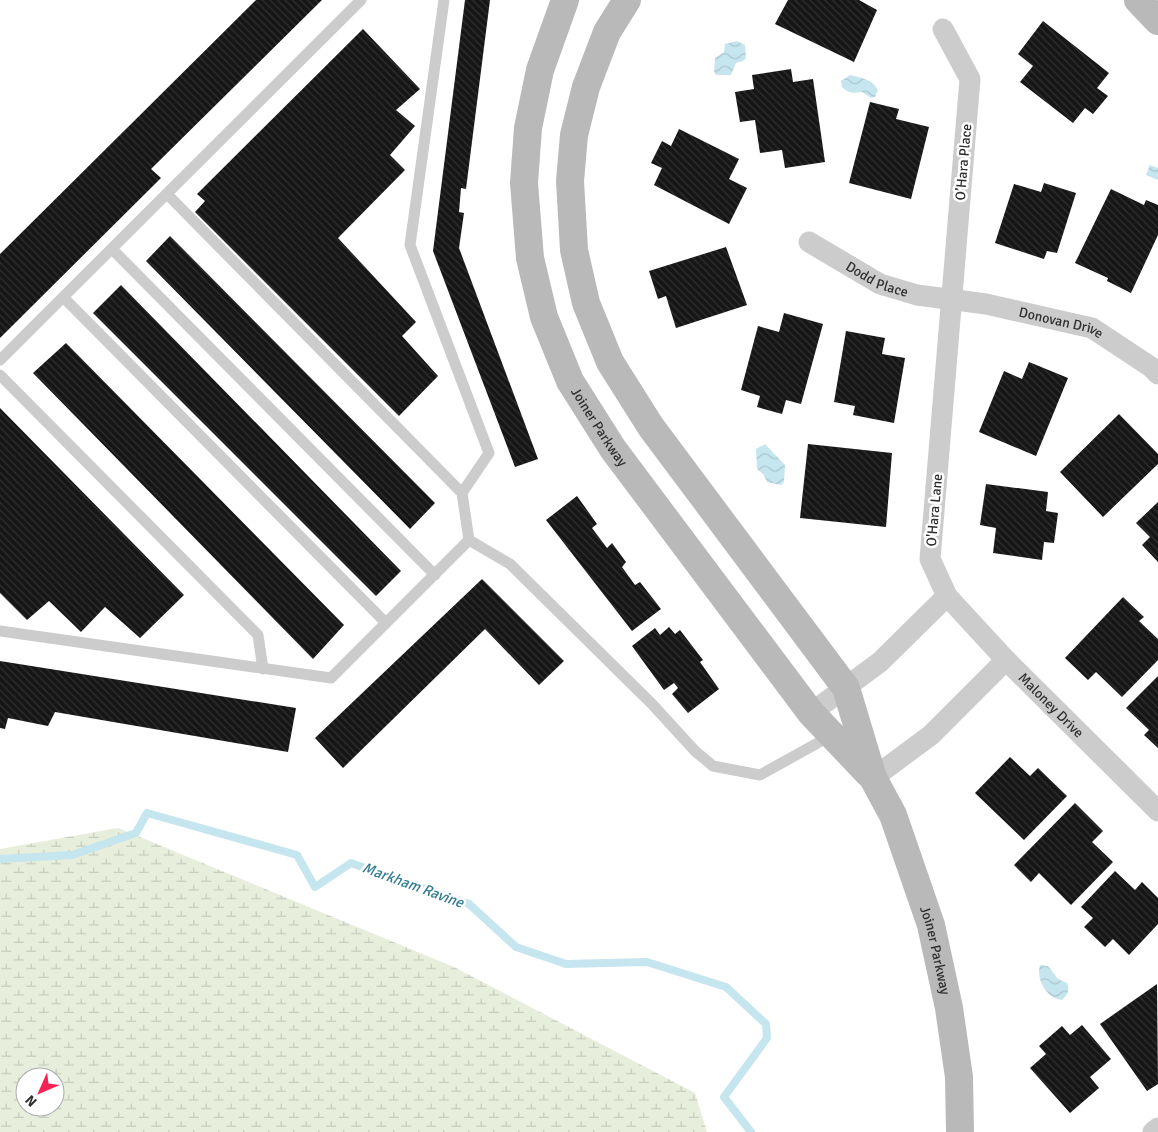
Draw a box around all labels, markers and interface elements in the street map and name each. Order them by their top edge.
street label: O’Hara Place [952,123,975,201]
street label: Dodd Place [843,258,910,301]
street label: Donovan Drive [1017,304,1106,342]
street label: Joiner Parkway [567,384,631,470]
street label: O'Hara Lane [923,473,946,547]
street label: Maloney Drive [1015,669,1087,741]
water label: Markham Ravine [360,858,467,912]
street label: Joiner Parkway [916,904,954,997]
north arrow [15,1067,65,1117]
text: N [22,1091,41,1110]

